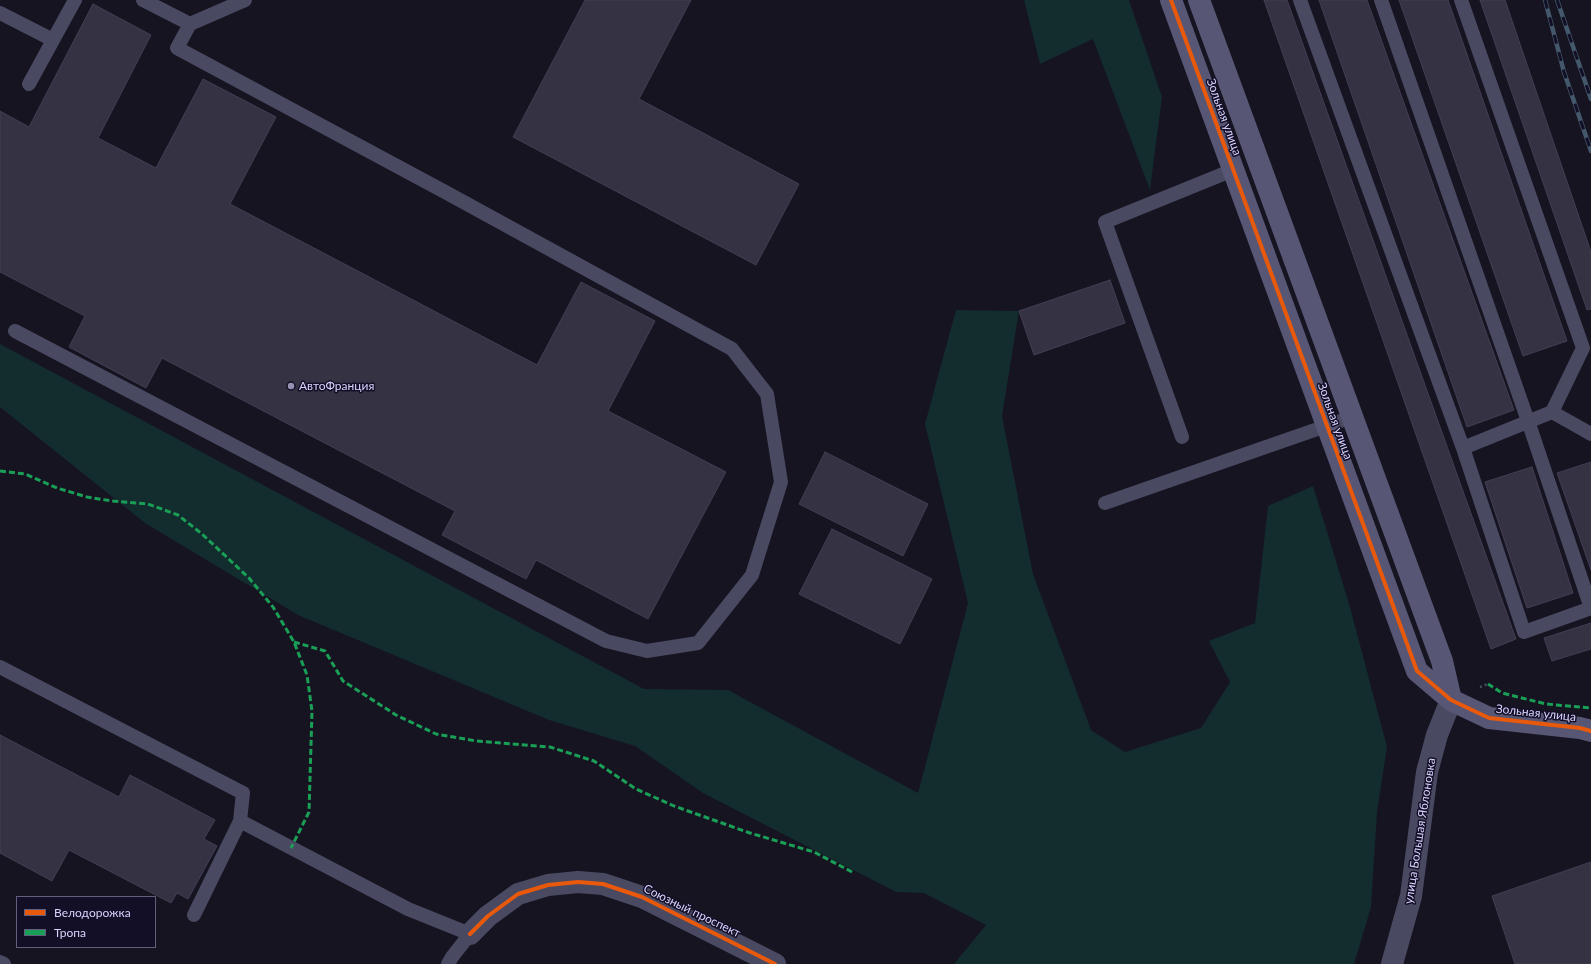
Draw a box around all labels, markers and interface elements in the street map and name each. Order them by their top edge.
street label: Зольная улица [1203,77,1245,157]
place label: АвтоФранция [299,379,374,393]
marker: АвтоФранция [286,381,296,391]
street label: Зольная улица [1314,381,1356,461]
street label: Зольная улица [1495,702,1577,724]
street label: улица Большая Яблоновка [1401,757,1439,905]
street label: Союзный проспект [641,881,743,941]
legend [16,896,156,948]
text: Велодорожка [54,905,131,920]
text: Тропа [54,925,86,940]

